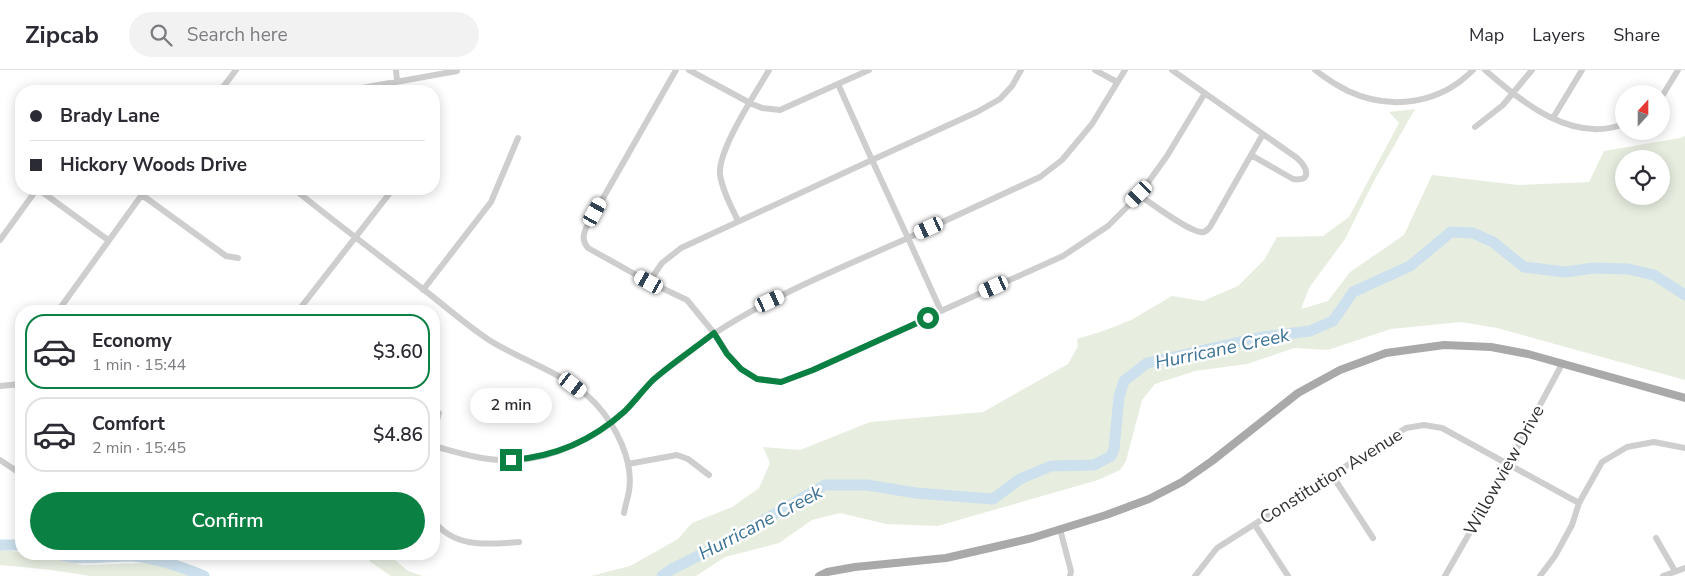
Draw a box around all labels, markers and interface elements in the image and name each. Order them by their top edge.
search box [129,12,479,57]
text: Zipcab [25,19,99,51]
icon: search [147,21,175,49]
text: Search here [187,22,288,48]
text: Map [1469,23,1504,47]
text: Layers [1532,23,1585,47]
text: Share [1613,23,1660,47]
north arrow [1615,85,1670,140]
map controls [1615,85,1670,205]
text: Brady Lane [60,103,160,129]
button: locate [1615,150,1670,205]
text: Hickory Woods Drive [60,152,247,178]
car [1123,178,1154,210]
car [581,195,608,229]
car [912,215,945,241]
car [632,268,665,296]
car [977,274,1010,300]
car [753,288,786,314]
route start [917,307,939,329]
water label: Hurricane Creek [1153,322,1292,376]
text: Economy [92,328,172,354]
icon: car [32,329,77,374]
text: $3.60 [373,339,423,365]
text: 1 min · 15:44 [92,354,186,376]
car [556,370,589,400]
callout: 2 min [470,388,552,422]
text: 2 min [491,394,531,416]
street label: Willowview Drive [1458,401,1550,539]
text: Comfort [92,411,165,437]
icon: car [32,412,77,457]
text: $4.86 [373,422,423,448]
street label: Constitution Avenue [1255,422,1407,530]
text: 2 min · 15:45 [92,437,186,459]
route end [500,449,522,471]
water label: Hurricane Creek [694,479,827,566]
button: Confirm [30,492,425,550]

